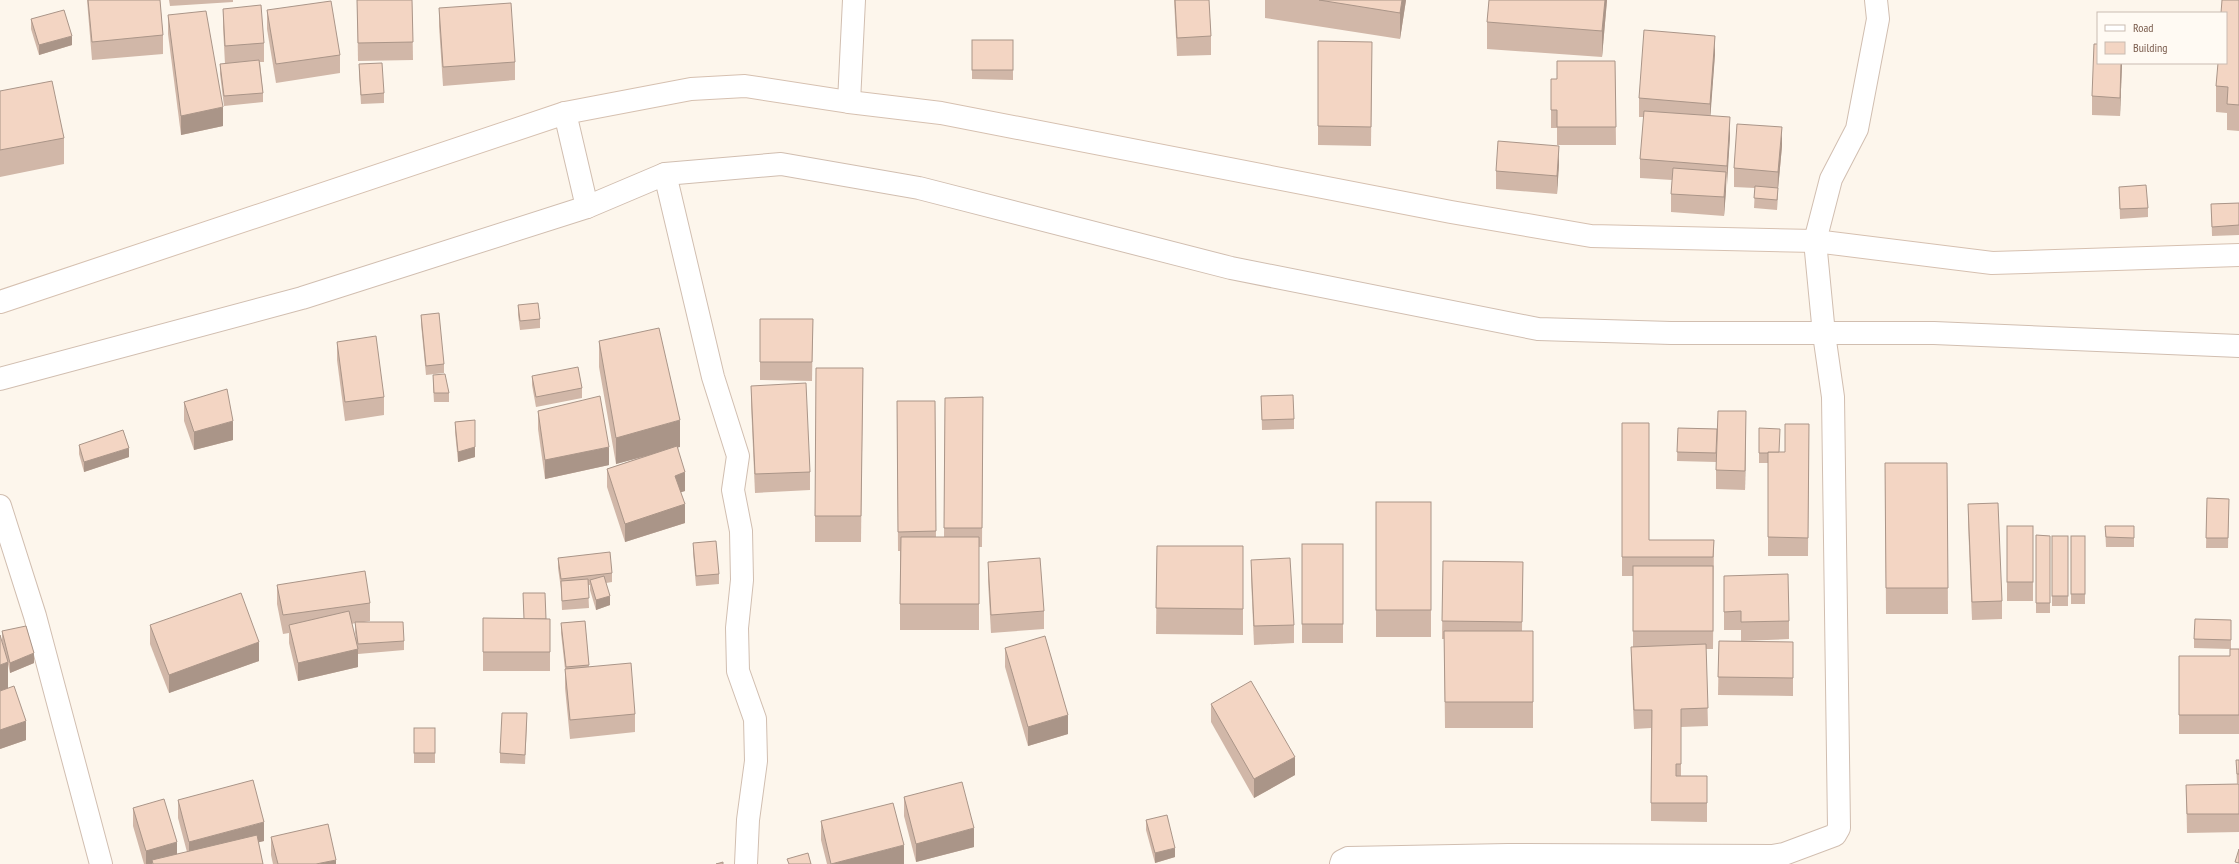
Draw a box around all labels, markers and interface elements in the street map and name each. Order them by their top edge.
legend [2097,12,2227,64]
text: Road [2133,20,2153,35]
text: Building [2133,40,2168,55]

